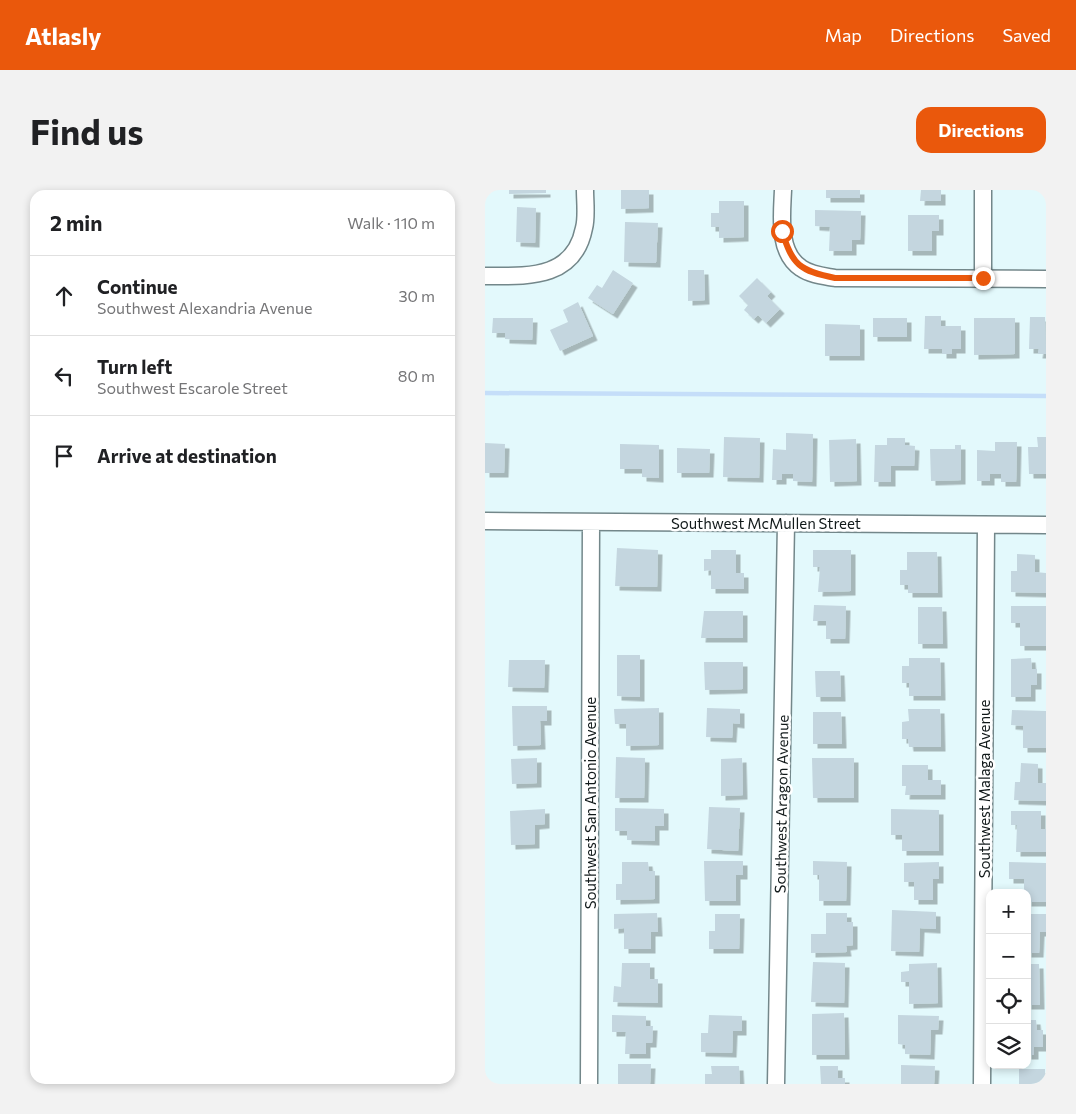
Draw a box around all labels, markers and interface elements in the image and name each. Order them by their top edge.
text: Atlasly [25,21,102,50]
text: Map [825,24,862,46]
text: Directions [890,24,974,46]
text: Saved [1002,24,1051,46]
button: Directions [916,107,1046,153]
text: Find us [30,109,144,152]
text: 2 min [50,210,102,235]
text: Walk · 110 m [347,213,435,232]
route start [771,220,794,243]
route end [972,267,995,290]
text: Continue [97,275,177,298]
icon: ahead [50,282,78,310]
text: 30 m [398,286,435,305]
text: Southwest Alexandria Avenue [97,298,312,317]
text: Turn left [97,355,172,378]
icon: left [50,362,78,390]
text: 80 m [398,366,435,385]
text: Southwest Escarole Street [97,378,288,397]
icon: arrive [50,442,78,470]
text: Arrive at destination [97,444,277,467]
street label: Southwest McMullen Street [671,514,861,532]
street label: Southwest San Antonio Avenue [581,697,599,909]
street label: Southwest Malaga Avenue [975,700,993,878]
street label: Southwest Aragon Avenue [770,714,792,893]
map controls [986,889,1031,1069]
button: + [986,889,1031,934]
button: − [986,934,1031,979]
button: locate [986,979,1031,1024]
button: layers [986,1024,1031,1069]

